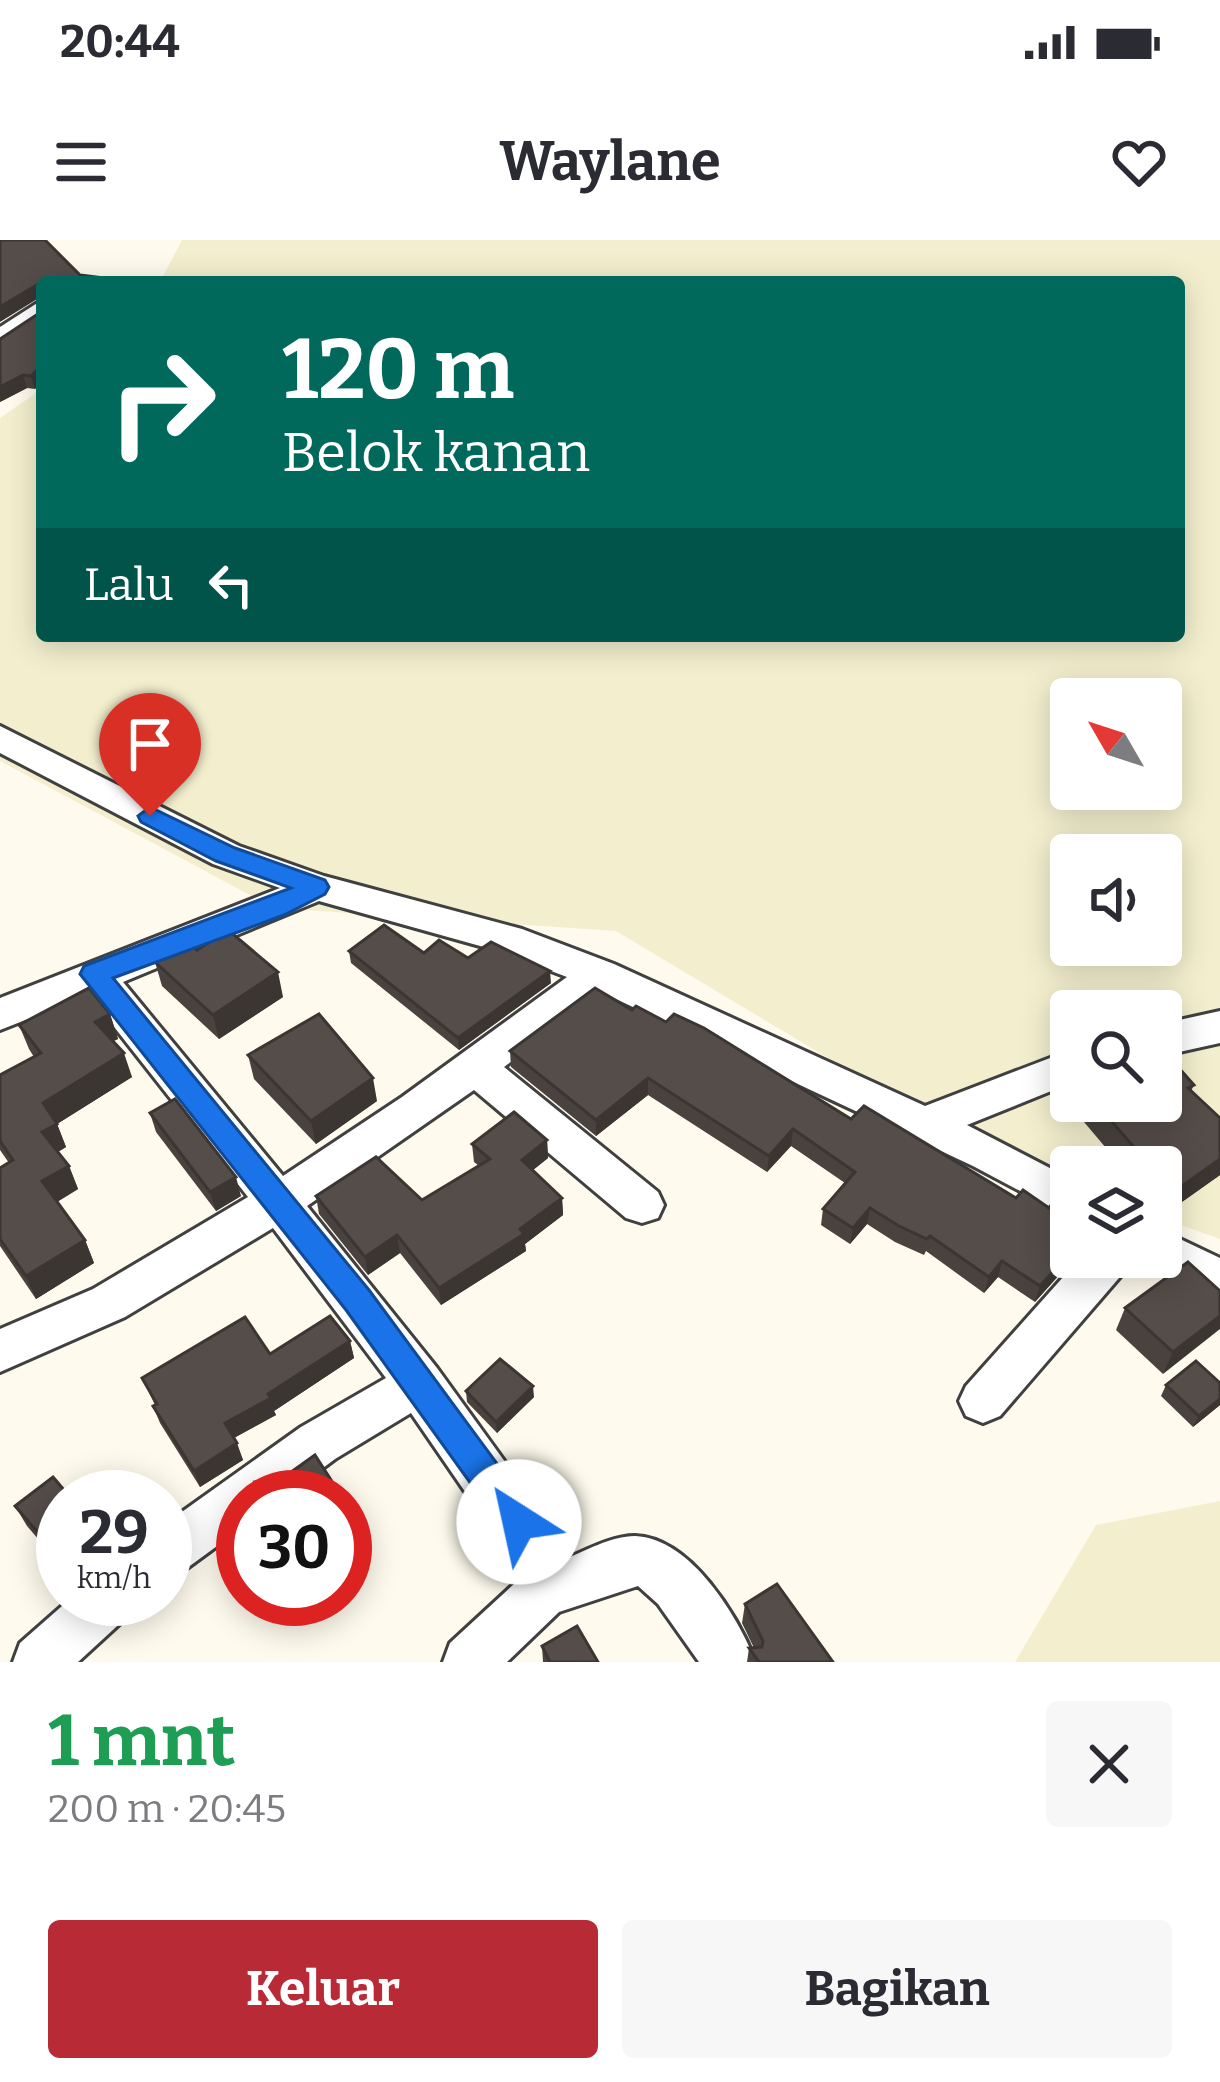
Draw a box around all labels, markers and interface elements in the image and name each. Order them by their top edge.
text: 20:44 [60,15,180,69]
icon: menu [48,129,114,195]
icon: heart [1106,129,1172,195]
text: Waylane [499,130,721,194]
text: 120 m [282,319,514,420]
icon: right [84,324,240,480]
text: Belok kanan [282,421,590,485]
icon: left [198,552,264,618]
text: Lalu [84,558,174,612]
north arrow [1050,678,1182,810]
map controls [1050,678,1182,1278]
pin [99,693,201,816]
icon: arrive [117,711,183,777]
button: sound [1050,834,1182,966]
button: search [1050,990,1182,1122]
button: layers [1050,1146,1182,1278]
position arrow [456,1459,582,1585]
speed limit sign: 30 [216,1470,372,1626]
text: 29 [79,1497,149,1569]
text: km/h [77,1560,151,1596]
text: 1 mnt [48,1698,236,1784]
button: close [1046,1701,1172,1827]
text: 200 m · 20:45 [48,1786,286,1832]
button: Keluar [48,1920,598,2058]
button: Bagikan [622,1920,1172,2058]

